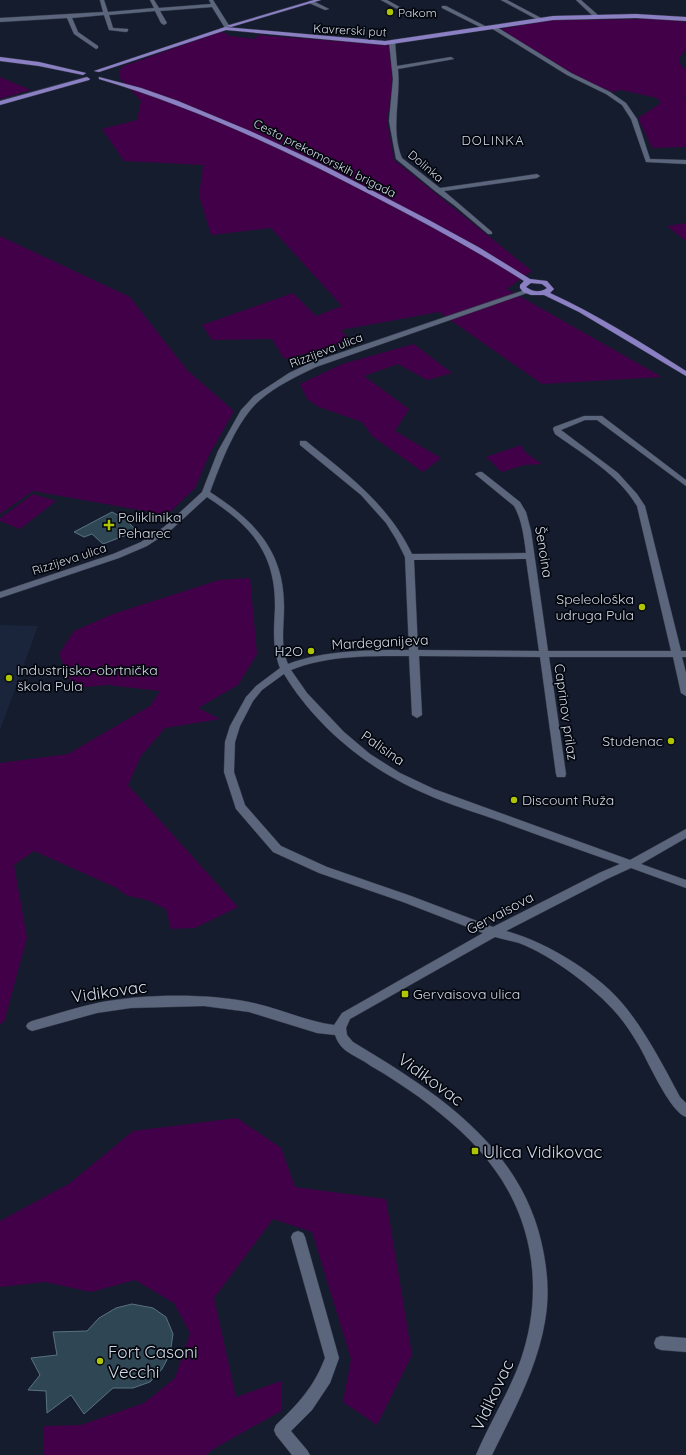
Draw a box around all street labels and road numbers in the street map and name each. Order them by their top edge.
street label: Kavrerski put [313,21,387,39]
street label: Cesta prekomorskih brigada [251,115,399,201]
street label: Dolinka [405,147,447,185]
street label: Rizzijeva ulica [287,329,365,371]
street label: Šenoina [531,525,557,579]
street label: Rizzijeva ulica [30,540,108,578]
street label: Mardeganijeva [331,630,429,654]
street label: Caprinov prilaz [550,662,582,762]
street label: Palisina [358,727,408,769]
street label: Gervaisova [463,888,537,938]
street label: Vidikovac [70,975,148,1007]
street label: Vidikovac [394,1048,468,1110]
street label: Vidikovac [466,1356,518,1434]

